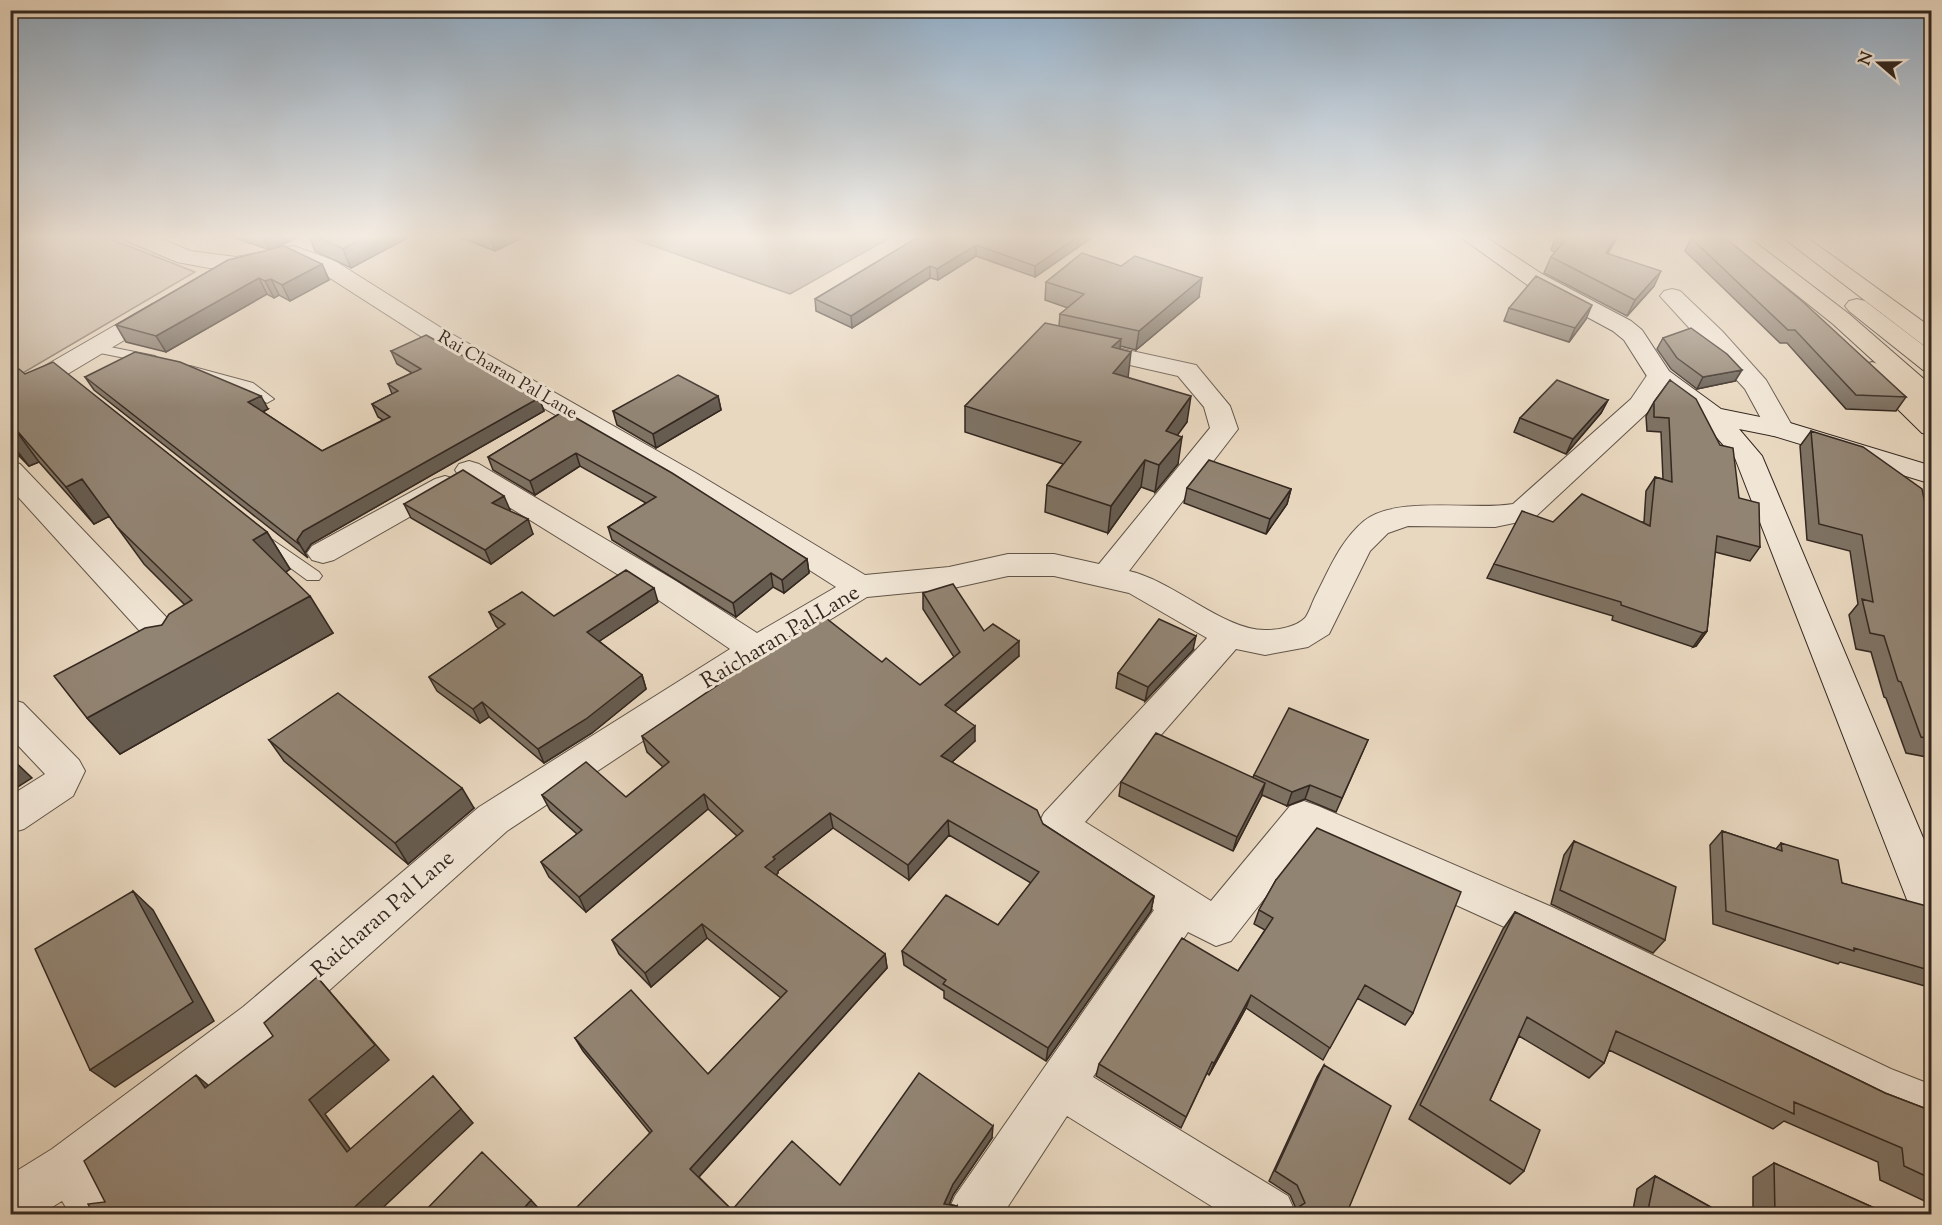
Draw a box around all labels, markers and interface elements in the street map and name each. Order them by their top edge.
north arrow [1849,33,1909,93]
text: N [1854,49,1880,69]
street label: Rai Charan Pal Lane [432,325,582,427]
street label: Raicharan Pal Lane [696,578,866,698]
street label: Raicharan Pal Lane [305,844,463,986]

